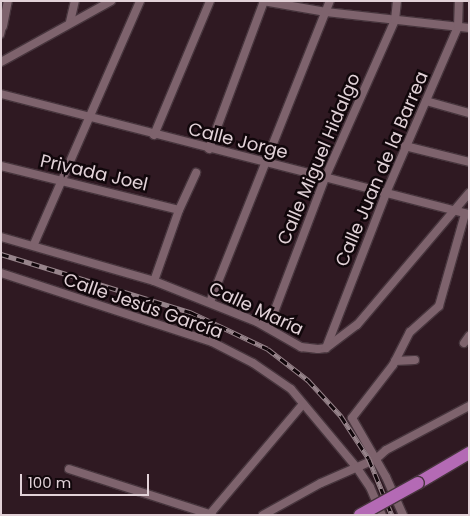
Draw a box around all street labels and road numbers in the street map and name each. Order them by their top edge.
street label: Calle Juan de la Barrea [331,68,433,270]
street label: Calle Miguel Hidalgo [273,70,365,248]
street label: Calle Jorge [186,118,290,164]
street label: Privada Joel [38,150,150,196]
street label: Calle Jesús García [60,269,226,343]
street label: Calle María [205,278,307,340]

